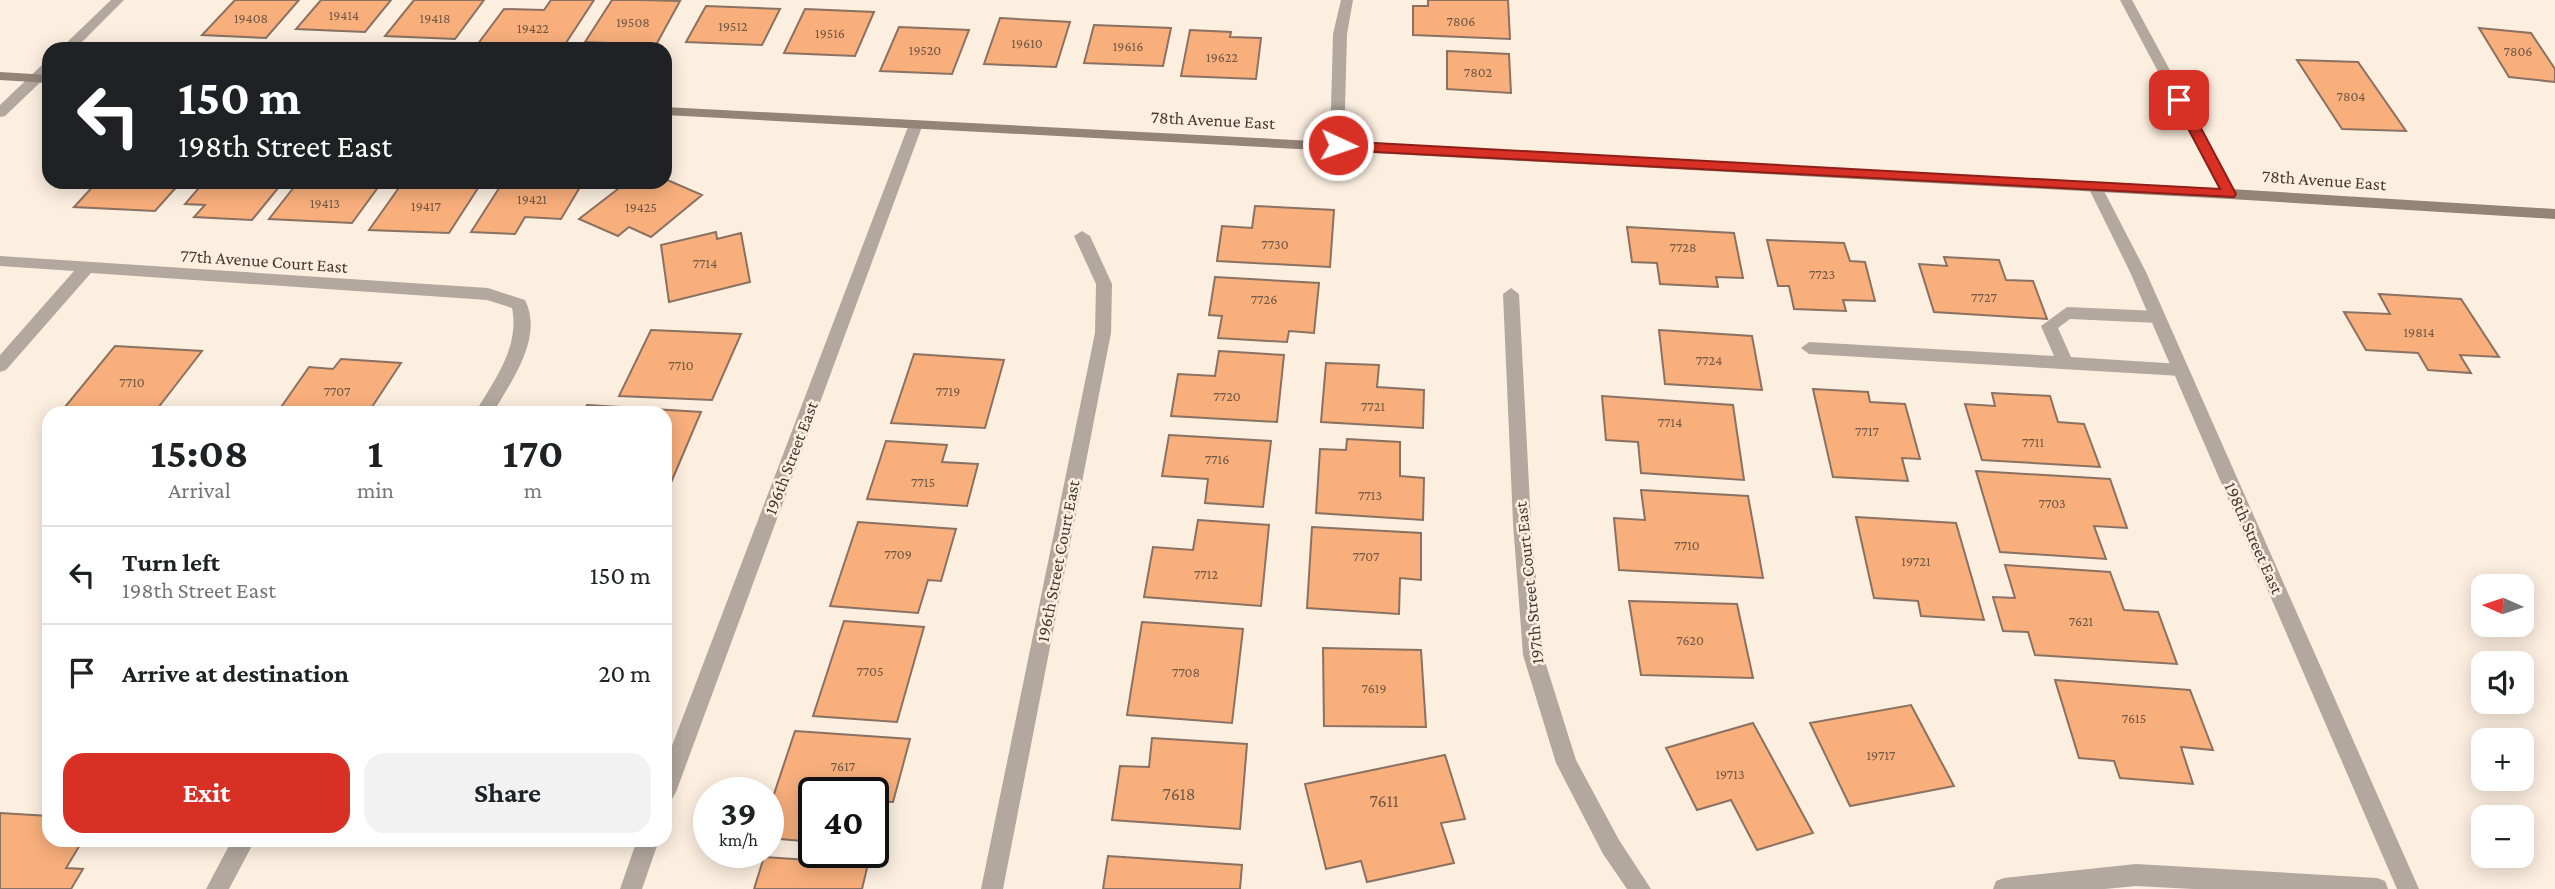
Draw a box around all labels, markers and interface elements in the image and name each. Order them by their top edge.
house number: 19414 [329,7,359,23]
house number: 19408 [234,10,268,26]
house number: 19418 [420,10,450,26]
house number: 7806 [1447,13,1475,29]
house number: 19508 [616,14,650,30]
house number: 19512 [718,18,748,34]
house number: 19422 [517,20,549,36]
house number: 19516 [815,25,845,41]
house number: 19610 [1011,35,1043,51]
house number: 19616 [1113,38,1143,54]
house number: 19520 [909,42,941,58]
house number: 7806 [2504,43,2532,59]
house number: 19622 [1206,49,1238,65]
house number: 7802 [1464,64,1493,80]
icon: left [63,70,154,161]
text: 150 m [178,70,301,125]
pin [2149,70,2209,130]
icon: arrive [2160,81,2198,119]
house number: 7804 [2337,88,2365,104]
street label: 78th Avenue East [1150,107,1277,133]
position arrow [1301,108,1375,182]
text: 198th Street East [178,128,392,164]
street label: 78th Avenue East [2261,166,2388,194]
house number: 19421 [517,191,547,207]
house number: 19413 [310,195,340,211]
house number: 19417 [411,198,441,214]
house number: 19425 [625,199,657,215]
house number: 7730 [1261,236,1289,252]
house number: 7728 [1669,239,1697,255]
street label: 77th Avenue Court East [180,245,349,277]
house number: 7714 [693,255,717,271]
house number: 7723 [1809,266,1835,282]
house number: 7727 [1971,289,1997,305]
house number: 7726 [1251,291,1277,307]
house number: 19814 [2403,324,2435,340]
house number: 7724 [1696,352,1722,368]
house number: 7710 [668,357,694,373]
house number: 7710 [119,374,145,390]
house number: 7707 [324,383,351,399]
house number: 7719 [936,383,960,399]
house number: 7720 [1213,388,1241,404]
street label: 196th Street East [760,398,822,518]
house number: 7721 [1361,398,1385,414]
house number: 7714 [1658,414,1682,430]
house number: 7717 [1855,423,1880,439]
text: 15:08 [151,429,249,476]
text: 1 [368,429,383,476]
text: 170 [502,429,563,476]
house number: 7711 [2022,434,2044,450]
house number: 7716 [1205,451,1229,467]
house number: 7715 [911,474,935,490]
text: Arrival [168,477,231,503]
text: min [357,477,394,503]
text: m [524,477,542,503]
street label: 196th Street Court East [1032,477,1084,644]
street label: 198th Street East [2220,479,2288,598]
house number: 7713 [1358,487,1382,503]
house number: 7703 [2038,495,2066,511]
street label: 197th Street Court East [1510,500,1547,665]
house number: 7710 [1674,537,1700,553]
house number: 7709 [884,546,912,562]
text: Turn left [122,548,220,577]
house number: 7707 [1353,548,1380,564]
house number: 19721 [1901,553,1931,569]
icon: left [63,556,101,594]
text: 150 m [590,561,651,590]
house number: 7712 [1194,566,1218,582]
north arrow [2471,574,2534,637]
map controls [2471,574,2534,868]
text: 198th Street East [122,577,276,603]
house number: 7621 [2069,613,2094,629]
house number: 7620 [1676,632,1704,648]
button: sound [2471,651,2534,714]
icon: arrive [63,654,101,692]
text: Arrive at destination [122,659,349,688]
text: 20 m [598,659,651,688]
house number: 7705 [856,663,884,679]
house number: 7708 [1172,664,1200,680]
house number: 7619 [1361,680,1387,696]
house number: 7615 [2122,710,2146,726]
button: + [2471,728,2534,791]
house number: 19717 [1866,747,1896,763]
button: Exit [63,753,350,833]
button: Share [364,753,651,833]
house number: 7617 [831,758,856,774]
house number: 19713 [1715,766,1745,782]
speed limit sign: 40 [798,777,889,868]
house number: 7618 [1163,784,1195,804]
house number: 7611 [1369,791,1399,811]
text: 39 [720,794,757,833]
button: − [2471,805,2534,868]
text: km/h [719,830,758,850]

